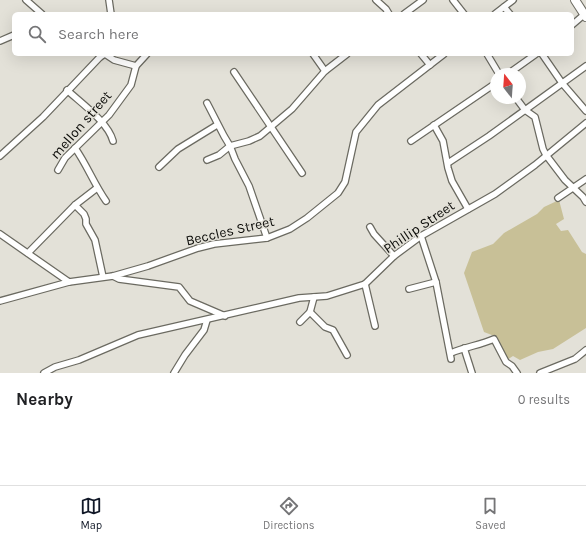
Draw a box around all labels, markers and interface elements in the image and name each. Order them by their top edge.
search box [12,12,574,56]
icon: search [26,23,48,45]
text: Search here [58,25,139,43]
north arrow [490,68,526,104]
street label: mellon street [47,87,115,163]
street label: Phillip Street [380,197,458,257]
street label: Beccles Street [184,213,276,249]
text: Nearby [16,389,73,409]
text: 0 results [518,392,570,407]
tab: Map [80,495,102,532]
tab: Directions [263,495,315,532]
tab: Saved [475,495,506,532]

